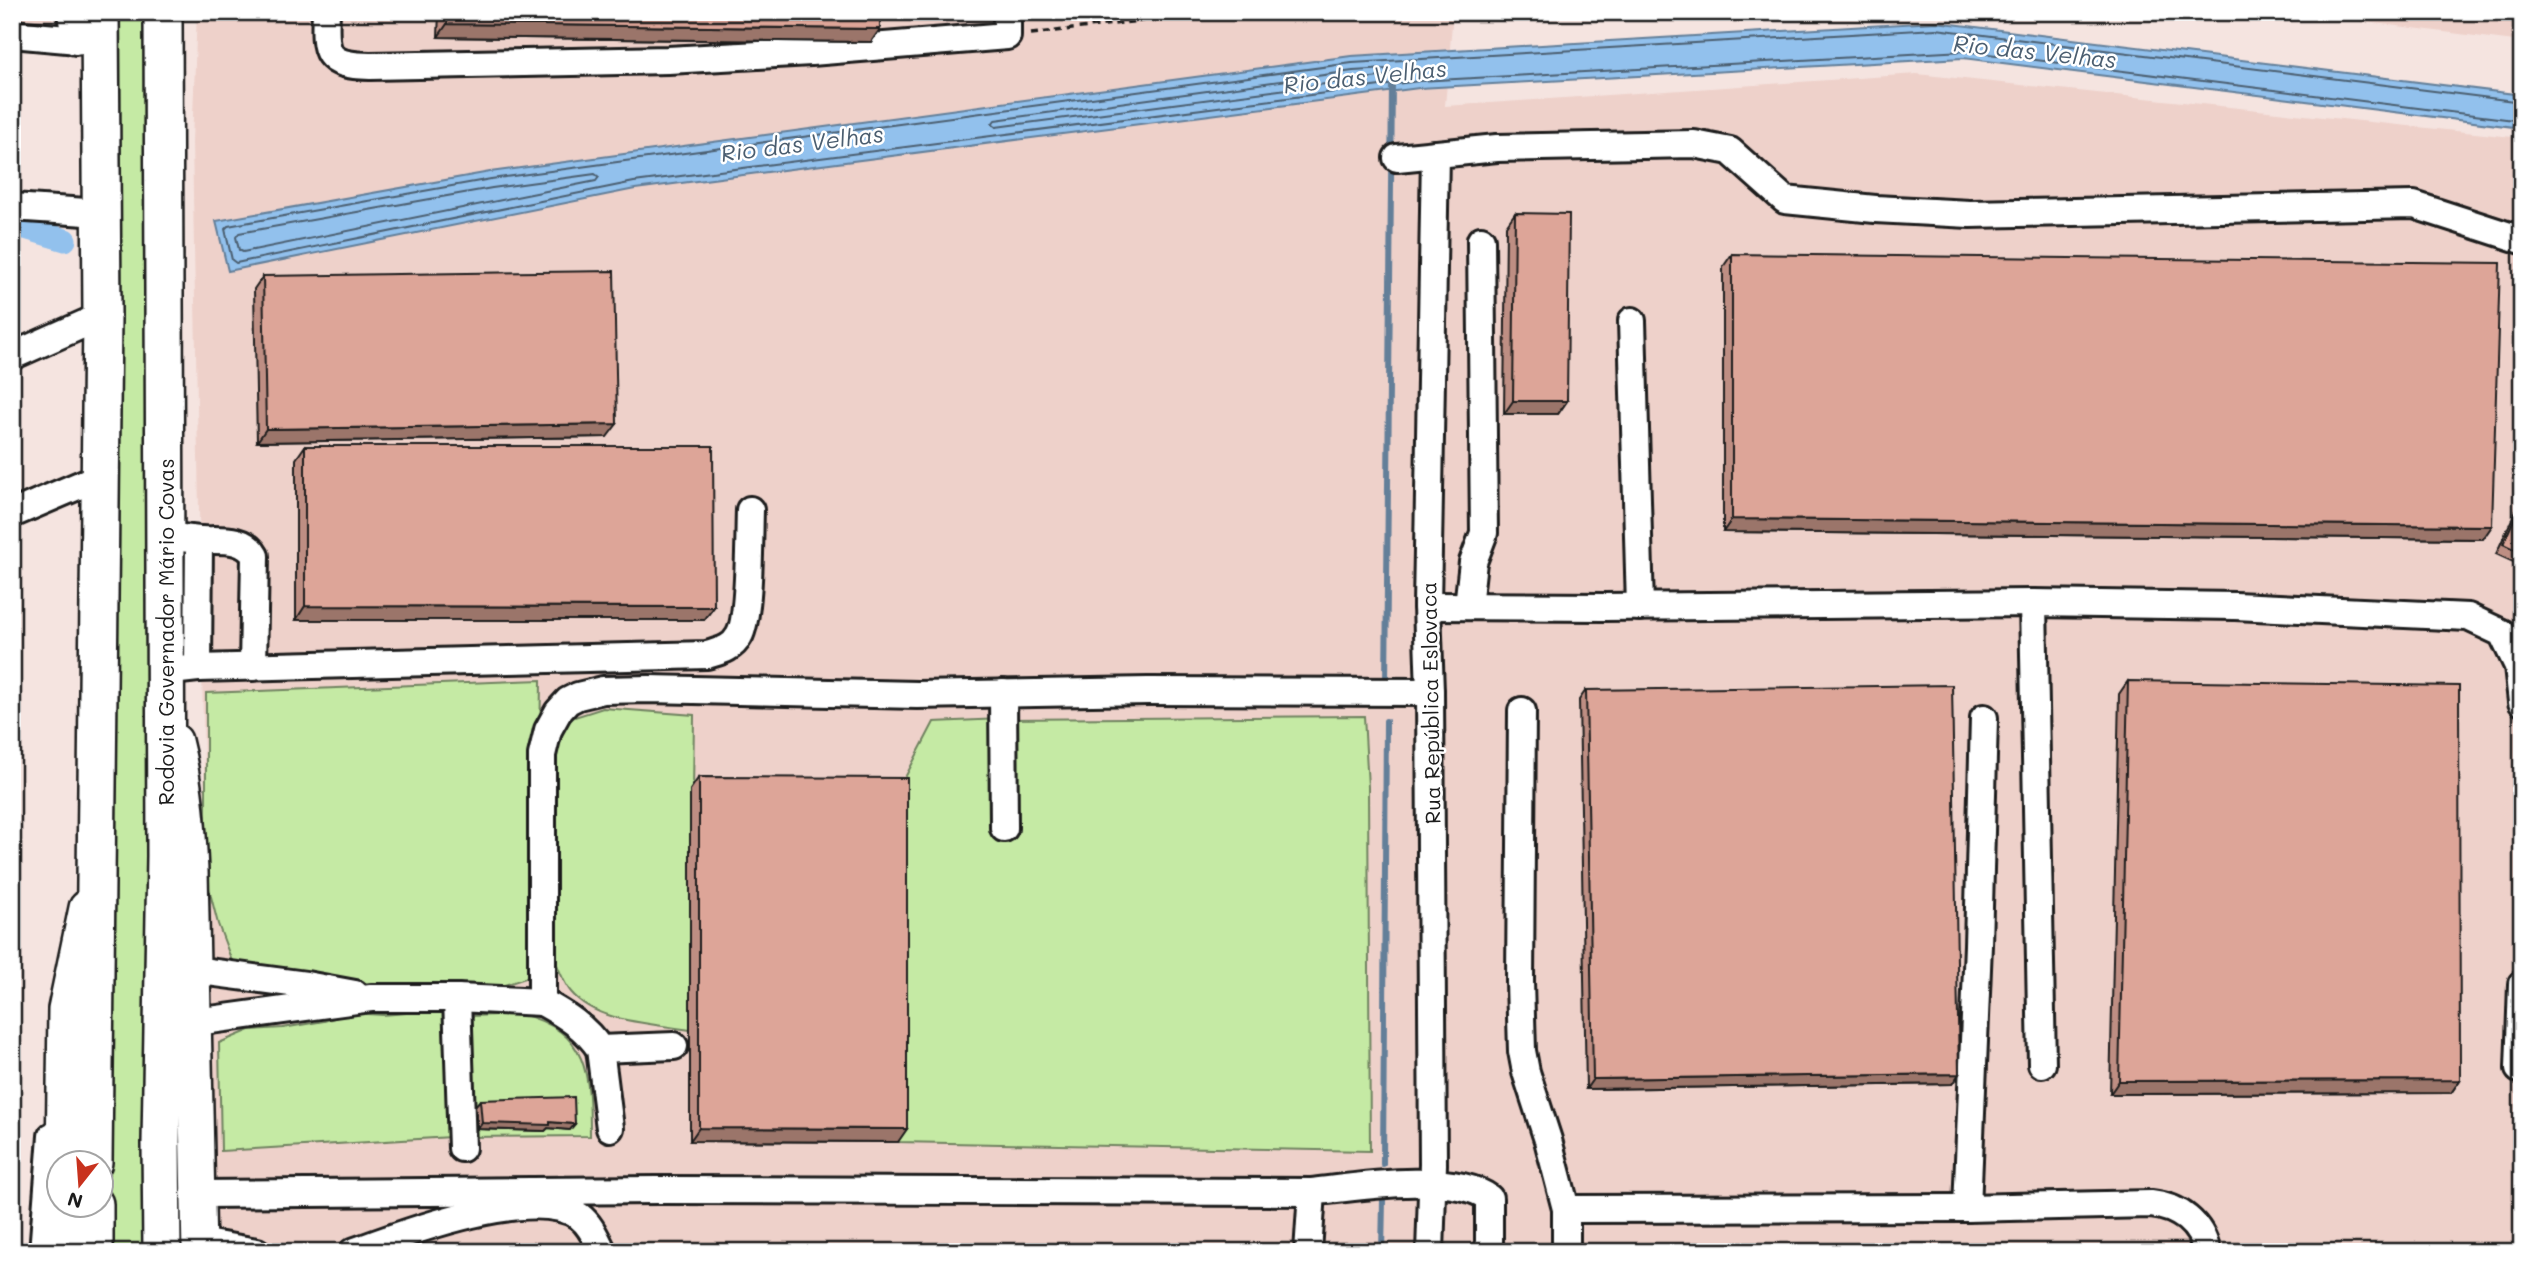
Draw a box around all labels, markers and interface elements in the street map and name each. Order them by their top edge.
water label: Rio das Velhas [1952,28,2118,74]
water label: Rio das Velhas [1282,53,1448,99]
water label: Rio das Velhas [719,118,885,168]
street label: Rodovia Governador Mário Covas [152,458,179,806]
street label: Rua República Eslovaca [1414,582,1446,824]
north arrow [46,1148,116,1218]
text: N [64,1187,85,1215]

